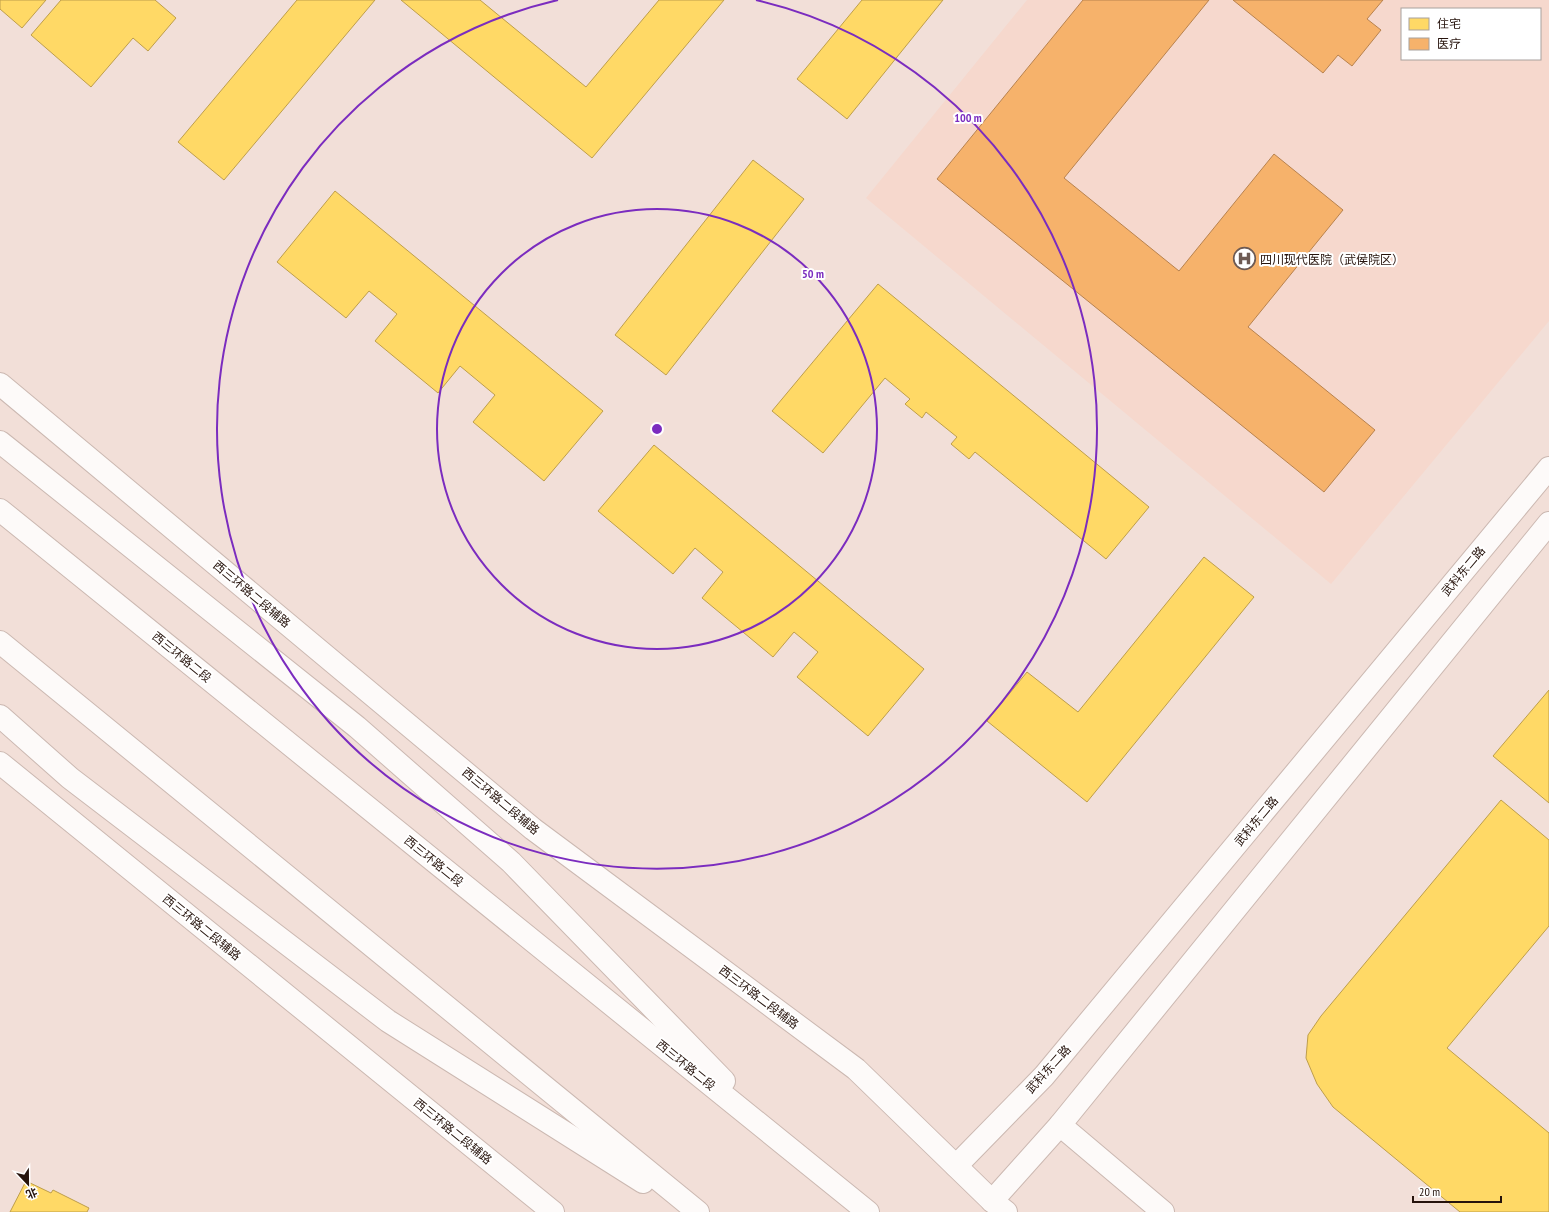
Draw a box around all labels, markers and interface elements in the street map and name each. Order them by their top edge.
legend [1401,8,1541,60]
text: 住宅 [1437,16,1461,31]
text: 医疗 [1437,36,1461,51]
text: 100 m [954,110,982,125]
hospital icon: 四川现代医院（武侯院区） [1232,246,1258,272]
place label: 四川现代医院（武侯院区） [1260,252,1404,267]
text: 50 m [802,266,824,281]
centre of rings [650,422,664,436]
street label: 武科东二路 [1438,543,1488,599]
street label: 西三环路二段辅路 [210,557,294,631]
street label: 西三环路二段 [149,629,215,685]
street label: 西三环路二段辅路 [459,764,543,838]
street label: 武科东二路 [1231,793,1281,849]
street label: 西三环路二段 [401,833,467,889]
street label: 西三环路二段辅路 [160,891,244,963]
street label: 西三环路二段辅路 [716,962,802,1032]
street label: 西三环路二段 [653,1037,719,1093]
street label: 武科东二路 [1022,1042,1074,1096]
street label: 西三环路二段辅路 [411,1095,495,1167]
north arrow [8,1164,48,1204]
scale bar [1413,1178,1501,1204]
text: 20 m [1419,1184,1440,1199]
text: 北 [24,1185,39,1202]

